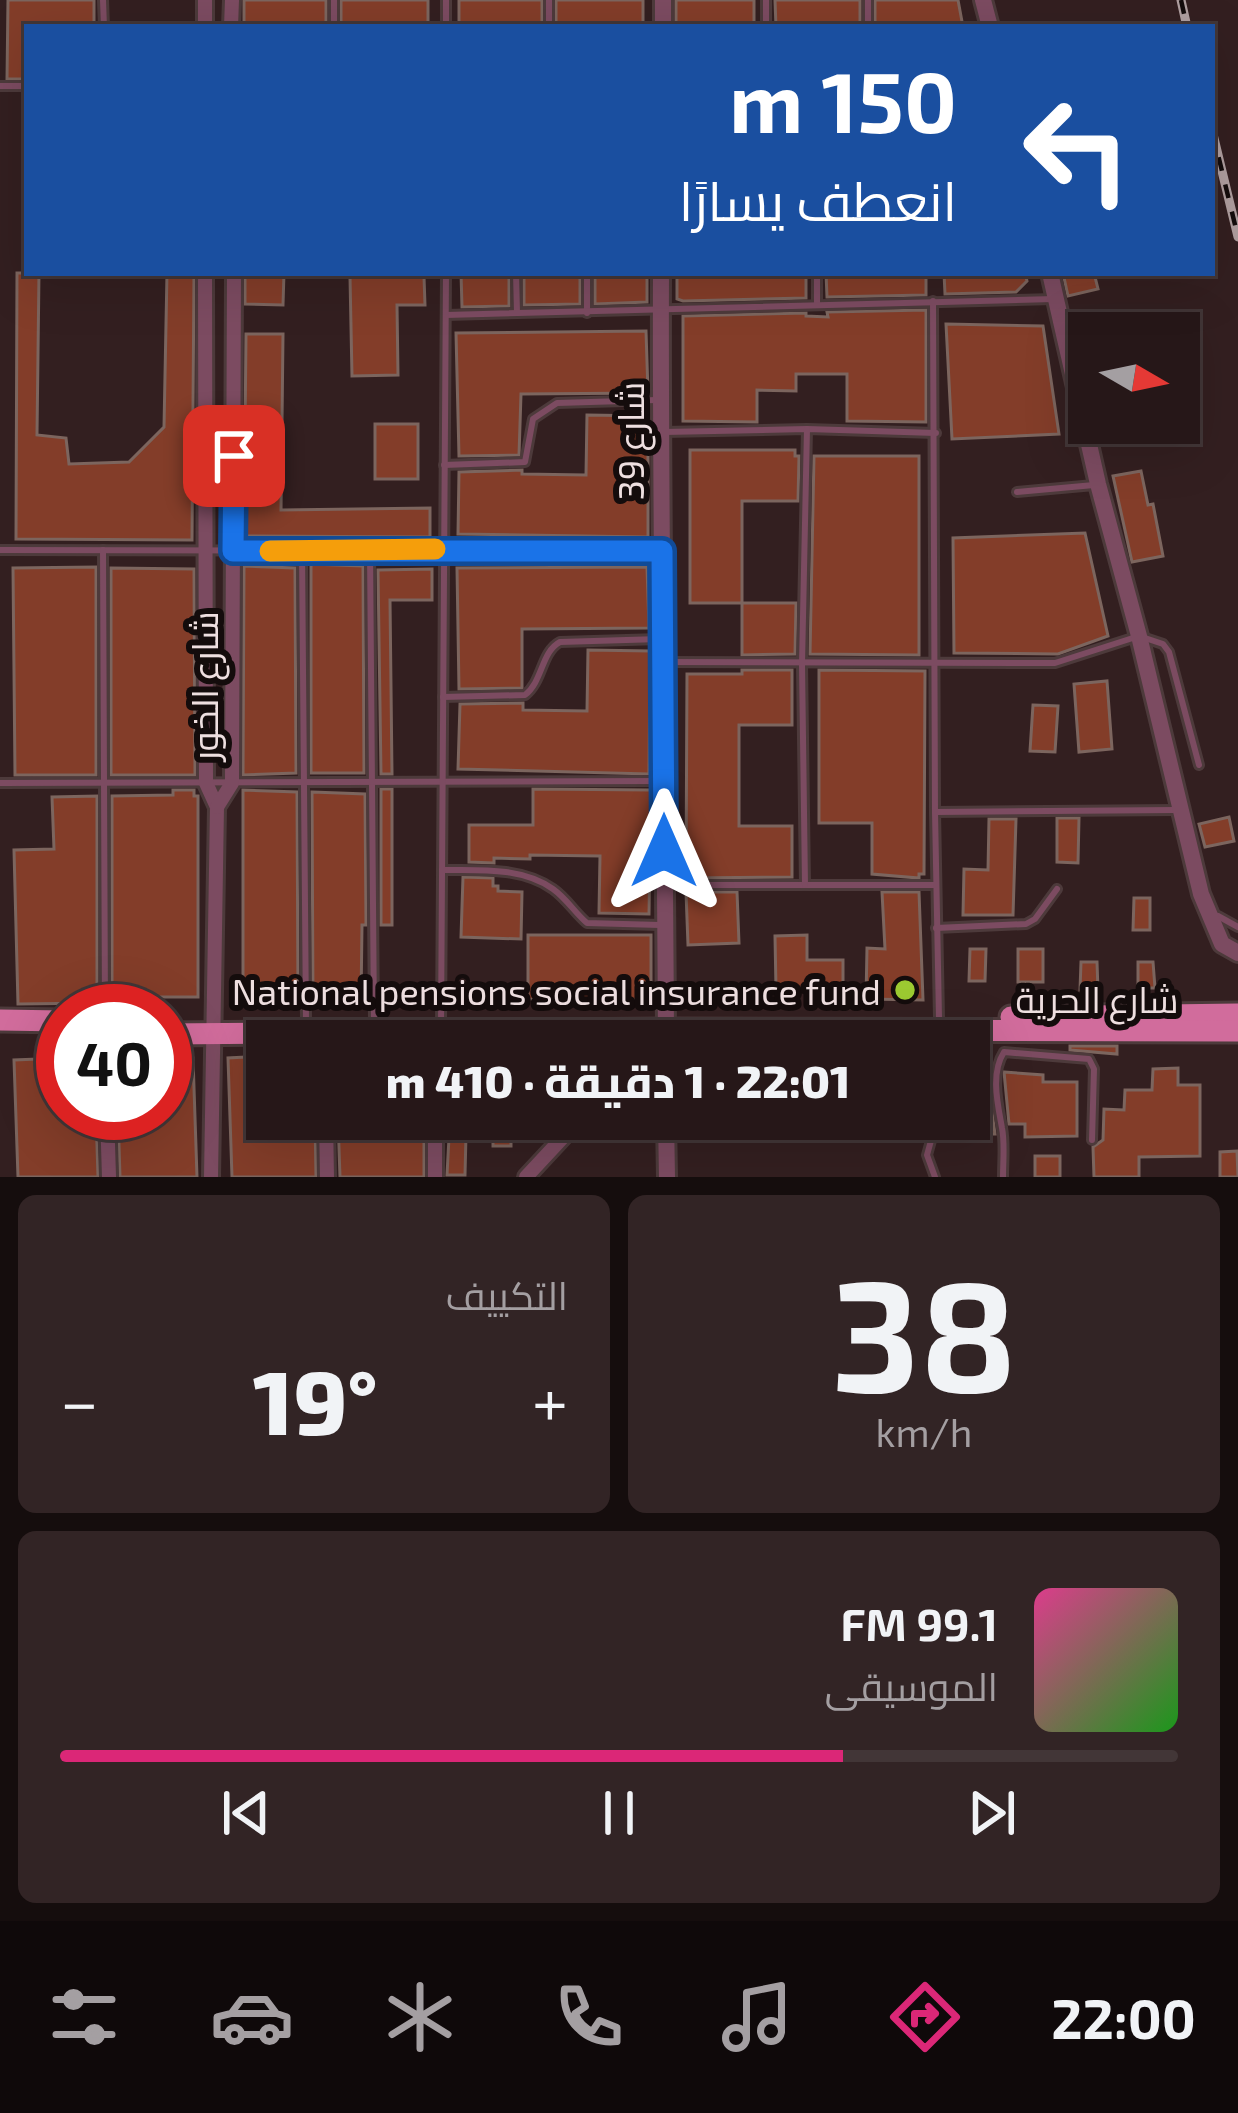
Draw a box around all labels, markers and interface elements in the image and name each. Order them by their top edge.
text: 150 m [729,49,957,150]
icon: left [999,72,1155,228]
text: انعطف يسارًا [679,167,957,232]
north arrow [1068,312,1200,444]
map controls [1068,312,1200,444]
street label: شارع 39 [608,382,656,500]
pin [183,405,285,507]
icon: arrive [201,423,267,489]
street label: شارع الخور [182,611,230,763]
position arrow [601,788,727,914]
place label: National pensions social insurance fund [232,969,881,1012]
marker: National pensions social insurance fund [892,977,918,1003]
street label: شارع الحرية [1015,977,1179,1025]
speed limit sign: 40 [36,984,192,1140]
text: 22:01 · 1 دقيقة · 410 m [386,1053,850,1107]
text: 38 [831,1236,1017,1423]
text: التكييف [446,1271,568,1318]
text: 19° [253,1345,377,1453]
text: − [60,1360,99,1439]
text: + [532,1360,568,1439]
text: km/h [876,1408,972,1455]
text: 99.1 FM [840,1596,998,1650]
text: الموسيقى [825,1662,998,1709]
icon: previous [213,1780,279,1846]
icon: pause [586,1780,652,1846]
icon: next [959,1780,1025,1846]
icon: filters [42,1975,126,2059]
icon: car [210,1975,294,2059]
icon: climate [378,1975,462,2059]
icon: phone [547,1975,631,2059]
icon: music [715,1975,799,2059]
icon: directions [883,1975,967,2059]
text: 22:00 [1051,1985,1196,2050]

